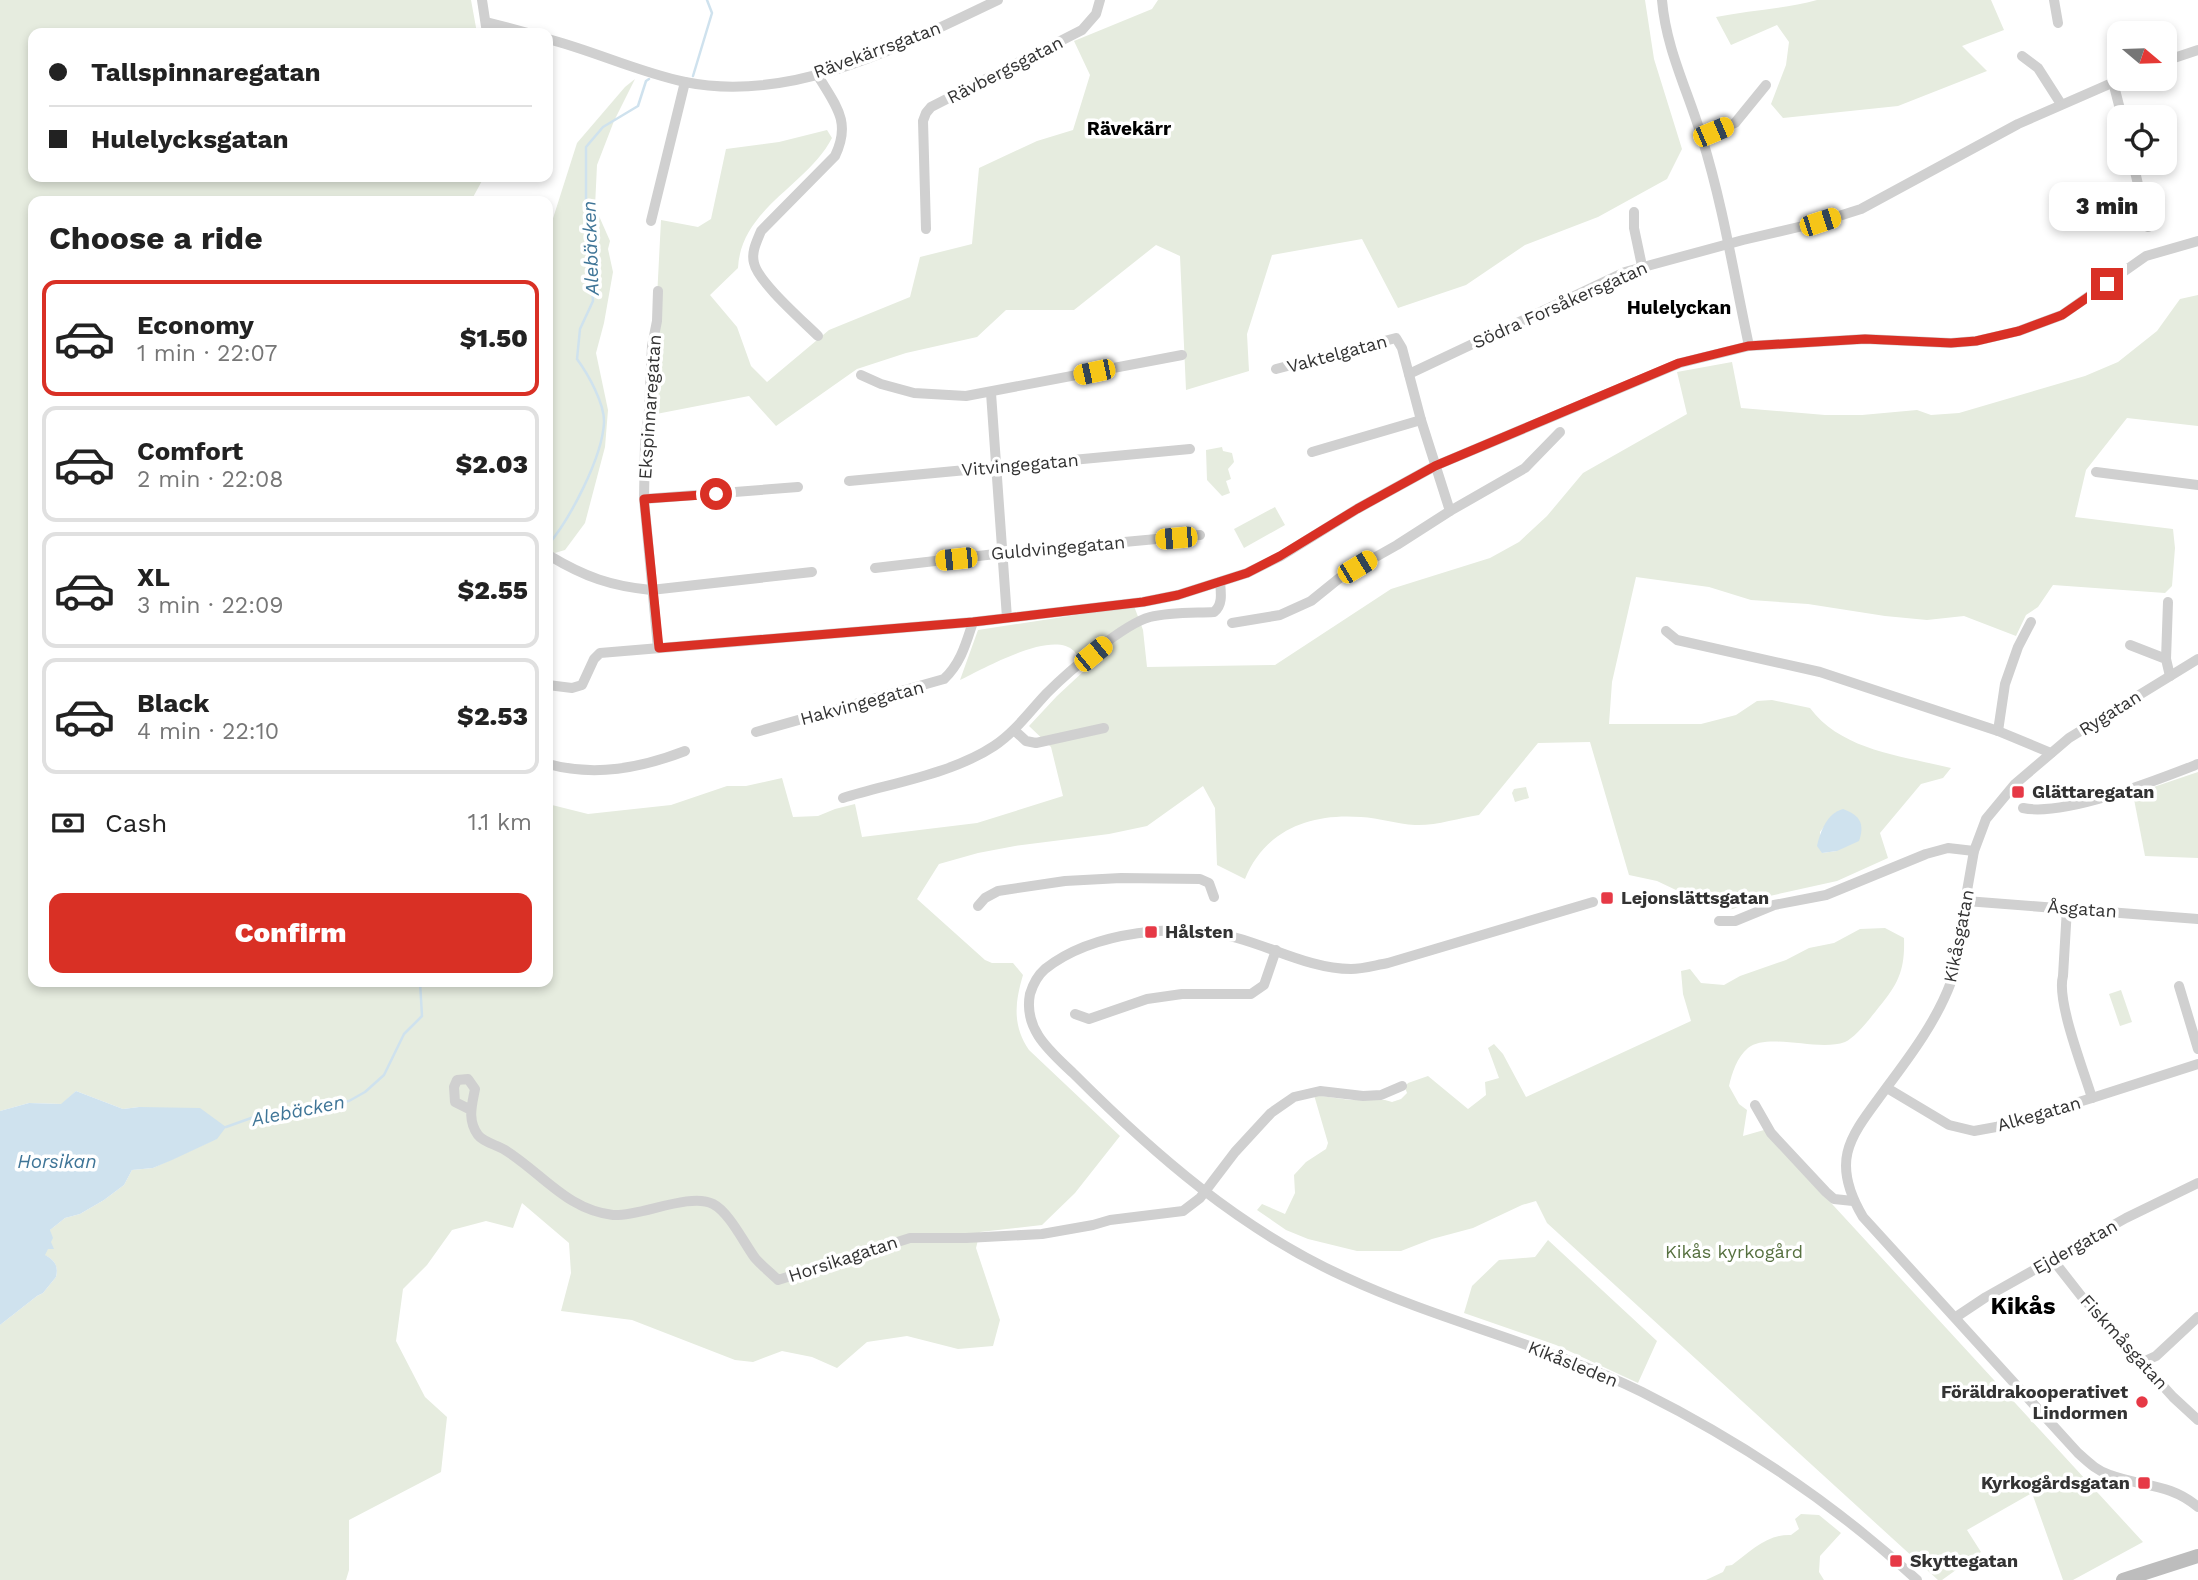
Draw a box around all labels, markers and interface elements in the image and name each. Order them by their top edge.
street label: Rävekärrsgatan [810,17,943,82]
north arrow [2107,21,2177,91]
map controls [2107,21,2177,175]
street label: Rävbergsgatan [943,31,1066,108]
text: Tallspinnaregatan [91,57,321,87]
button: locate [2107,105,2177,175]
car [1690,114,1737,150]
district label: Rävekärr [1087,117,1172,140]
text: Hulelycksgatan [91,124,289,154]
callout: 3 min [2049,182,2165,232]
text: 3 min [2076,193,2138,220]
water label: Alebäcken [577,200,604,297]
car [1797,206,1844,238]
text: Choose a ride [49,219,263,257]
street label: Södra Forsåkersgatan [1469,257,1650,353]
route end [2091,268,2123,300]
district label: Hulelyckan [1627,296,1731,319]
icon: car [53,307,116,370]
text: Economy [137,310,254,340]
text: $1.50 [460,323,528,353]
street label: Vaktelgatan [1285,330,1389,377]
street label: Ekspinnaregatan [634,334,665,480]
text: 1 min · 22:07 [137,340,277,367]
car [1072,357,1117,387]
icon: car [53,433,116,496]
text: Comfort [137,436,243,466]
text: $2.03 [456,449,528,479]
street label: Vitvingegatan [960,449,1079,480]
text: 2 min · 22:08 [137,466,284,493]
route start [700,478,732,510]
car [1155,526,1198,550]
street label: Guldvingegatan [990,531,1126,564]
car [935,546,978,572]
car [1334,547,1381,587]
icon: car [53,559,116,622]
text: XL [137,562,170,592]
text: $2.55 [457,575,528,605]
text: 3 min · 22:09 [137,592,284,619]
car [1071,633,1116,675]
street label: Hakvingegatan [798,676,926,729]
icon: car [53,685,116,748]
street label: Rygatan [2075,685,2145,740]
text: Black [137,688,209,718]
text: $2.53 [457,701,528,731]
text: 4 min · 22:10 [137,718,279,745]
place label: Glättaregatan [2032,781,2155,802]
marker: Glättaregatan [2010,784,2026,800]
icon: cash [49,804,87,842]
text: Cash [105,808,167,838]
text: 1.1 km [468,809,532,836]
place label: Lejonslättsgatan [1621,887,1769,908]
street label: Kikåsgatan [1939,887,1978,984]
marker: Lejonslättsgatan [1599,890,1615,906]
button: Confirm [49,893,532,973]
street label: Åsgatan [2047,896,2117,921]
place label: Hålsten [1165,921,1234,942]
marker: Hålsten [1143,924,1159,940]
water label: Alebäcken [249,1090,347,1131]
street label: Alkegatan [1995,1092,2083,1135]
water label: Horsikan [17,1150,97,1173]
street label: Ejdergatan [2029,1215,2121,1278]
street label: Horsikagatan [786,1231,900,1286]
park label: Kikås kyrkogård [1665,1241,1803,1262]
street label: Fiskmåsgatan [2076,1290,2173,1393]
district label: Kikås [1990,1292,2056,1320]
street label: Kikåsleden [1525,1336,1621,1391]
place label: Föräldrakooperativet Lindormen [1941,1381,2128,1423]
marker: Föräldrakooperativet Lindormen [2134,1394,2150,1410]
place label: Kyrkogårdsgatan [1981,1472,2130,1493]
marker: Kyrkogårdsgatan [2136,1475,2152,1491]
place label: Skyttegatan [1910,1550,2018,1571]
marker: Skyttegatan [1888,1553,1904,1569]

